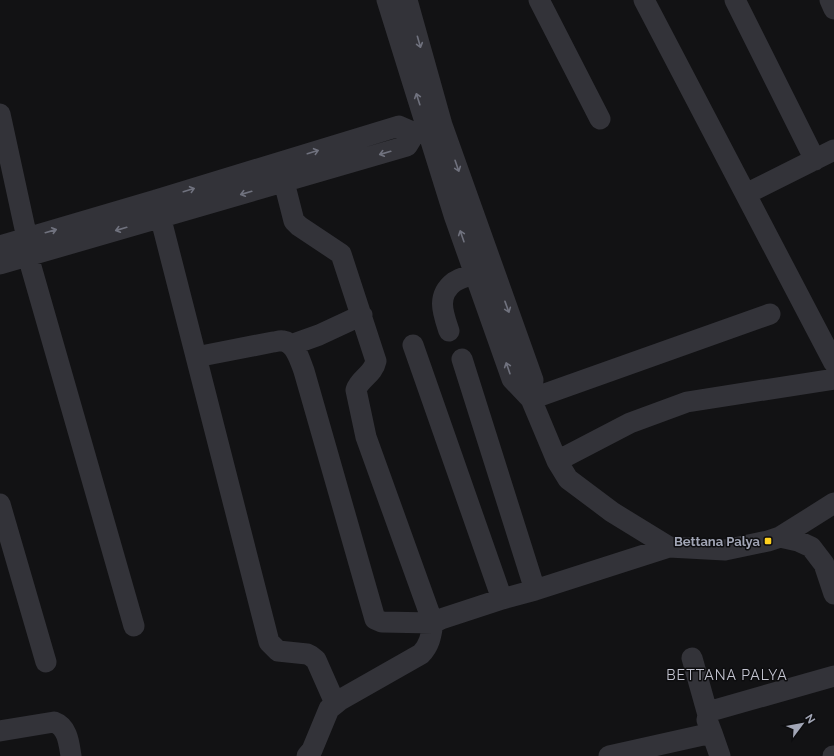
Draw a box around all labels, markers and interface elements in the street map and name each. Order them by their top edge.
one-way arrow [416,35,423,48]
one-way arrow [414,92,421,105]
one-way arrow [307,148,320,155]
one-way arrow [378,150,391,157]
one-way arrow [454,160,461,173]
one-way arrow [182,186,195,193]
one-way arrow [240,190,253,197]
one-way arrow [115,226,128,233]
one-way arrow [44,227,57,234]
one-way arrow [457,230,465,242]
one-way arrow [503,301,511,313]
one-way arrow [504,362,511,375]
place label: Bettana Palya [674,534,761,549]
marker: Bettana Palya [763,536,773,546]
district label: BETTANA PALYA [666,667,788,683]
north arrow [782,704,822,744]
text: N [802,712,818,726]

